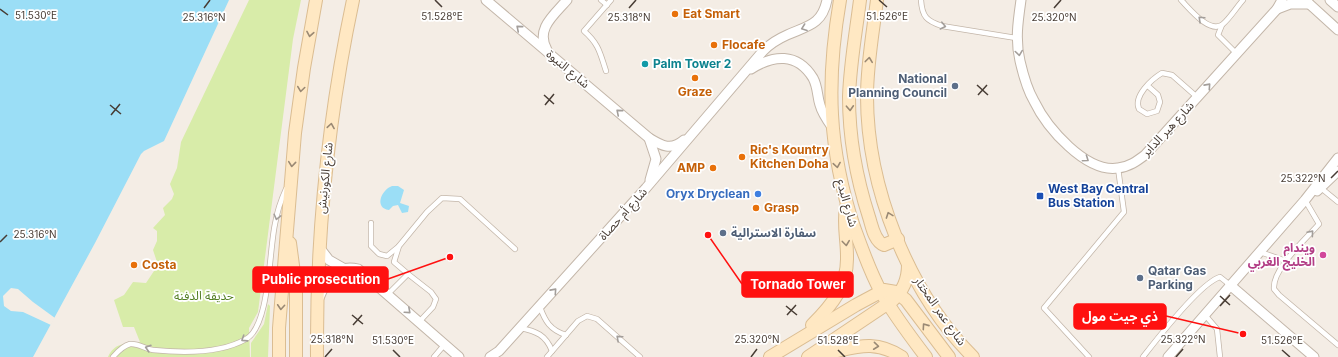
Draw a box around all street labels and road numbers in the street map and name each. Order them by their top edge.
street label: شارع النيوة [542,46,593,93]
street label: شارع هير الداير [1138,98,1198,161]
street label: شارع الكورنيش [313,142,338,214]
street label: شارع البدع [832,177,861,229]
street label: شارع أم حصاة [595,184,652,244]
street label: شارع عمر المختار [909,272,970,349]

